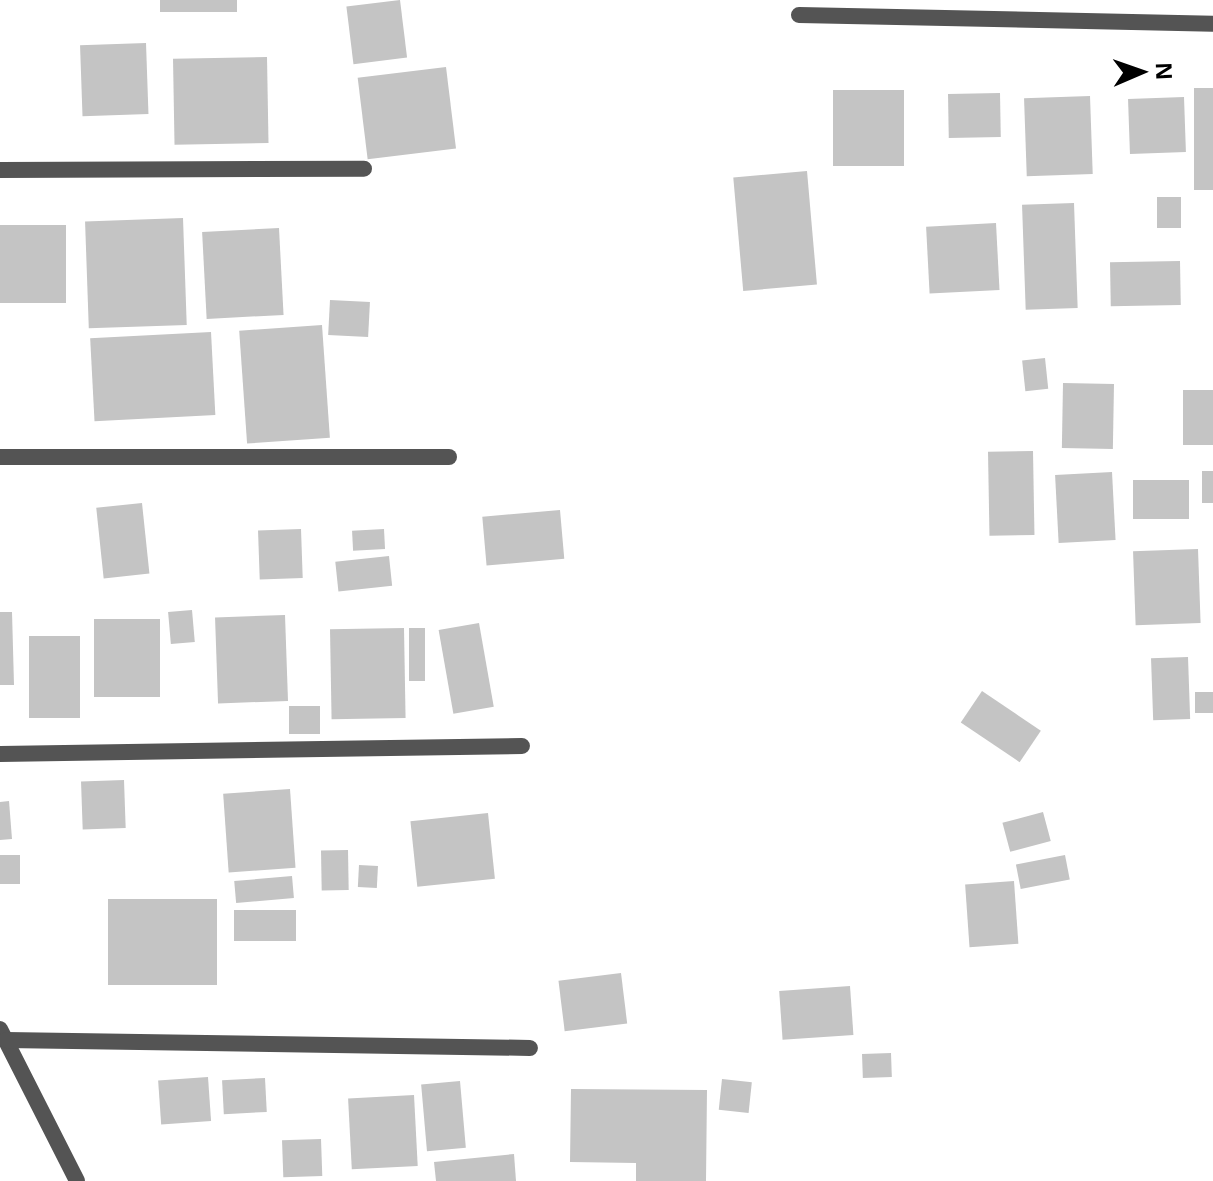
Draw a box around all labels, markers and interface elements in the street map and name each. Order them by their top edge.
north arrow [1101,32,1181,112]
text: N [1150,62,1180,81]

